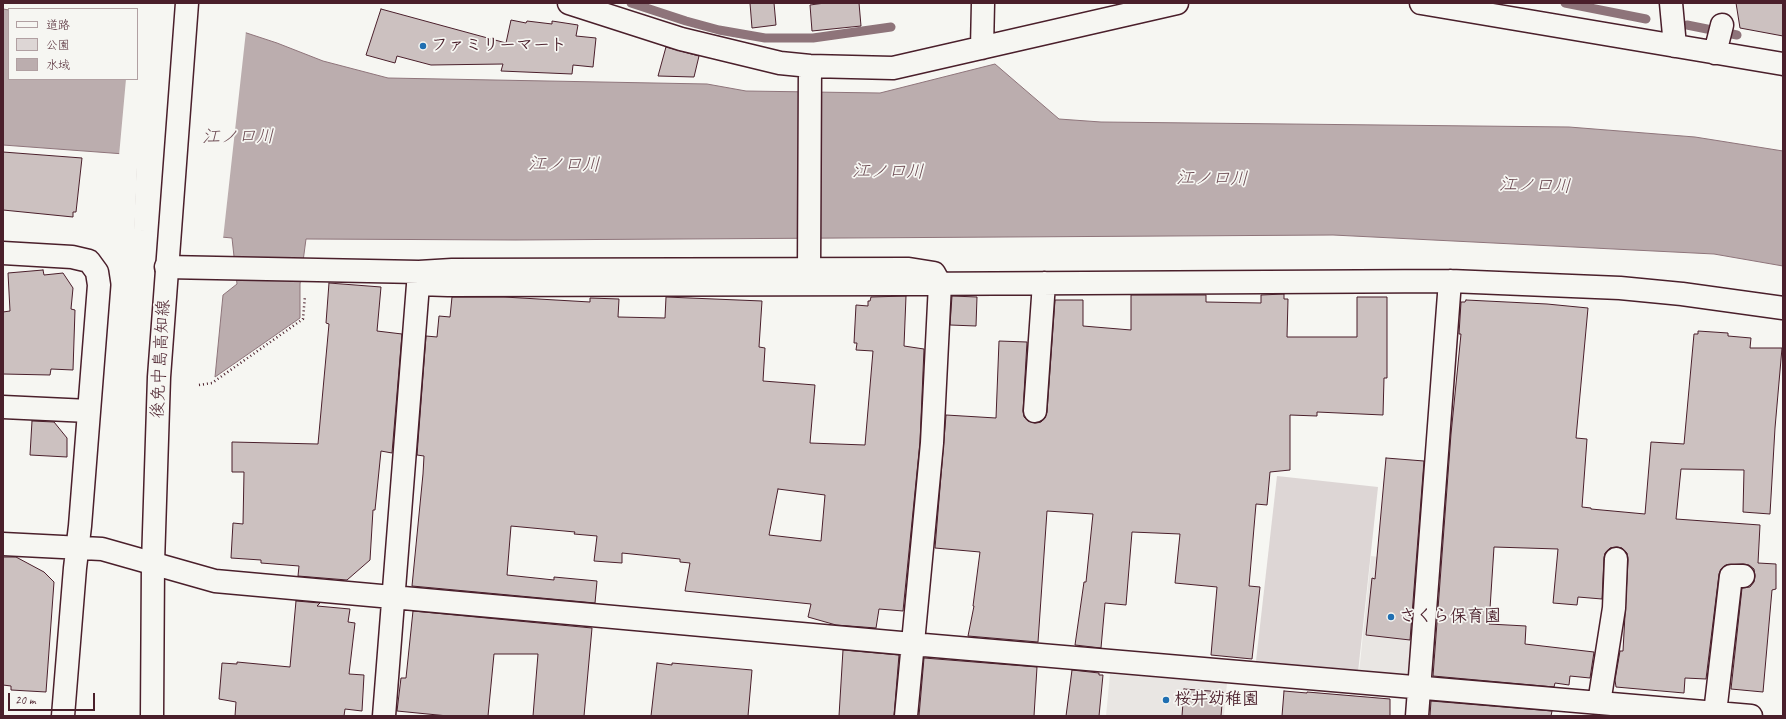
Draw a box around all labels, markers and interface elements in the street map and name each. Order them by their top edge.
legend [8,8,138,80]
text: 道路 [46,17,70,33]
place label: ファミリーマート [431,36,567,56]
text: 公園 [46,37,70,53]
marker: ファミリーマート [418,41,428,51]
text: 水域 [46,57,70,73]
water label: 江ノ口川 [202,126,274,148]
water label: 江ノ口川 [528,154,600,176]
water label: 江ノ口川 [852,161,924,183]
water label: 江ノ口川 [1176,168,1248,190]
water label: 江ノ口川 [1499,174,1571,198]
street label: 後免中島高知線 [148,299,174,419]
place label: さくら保育園 [1399,607,1501,627]
marker: さくら保育園 [1386,612,1396,622]
scale bar [10,685,97,711]
place label: 桜井幼稚園 [1174,690,1259,710]
text: 20 m [15,692,35,708]
marker: 桜井幼稚園 [1161,695,1171,705]

